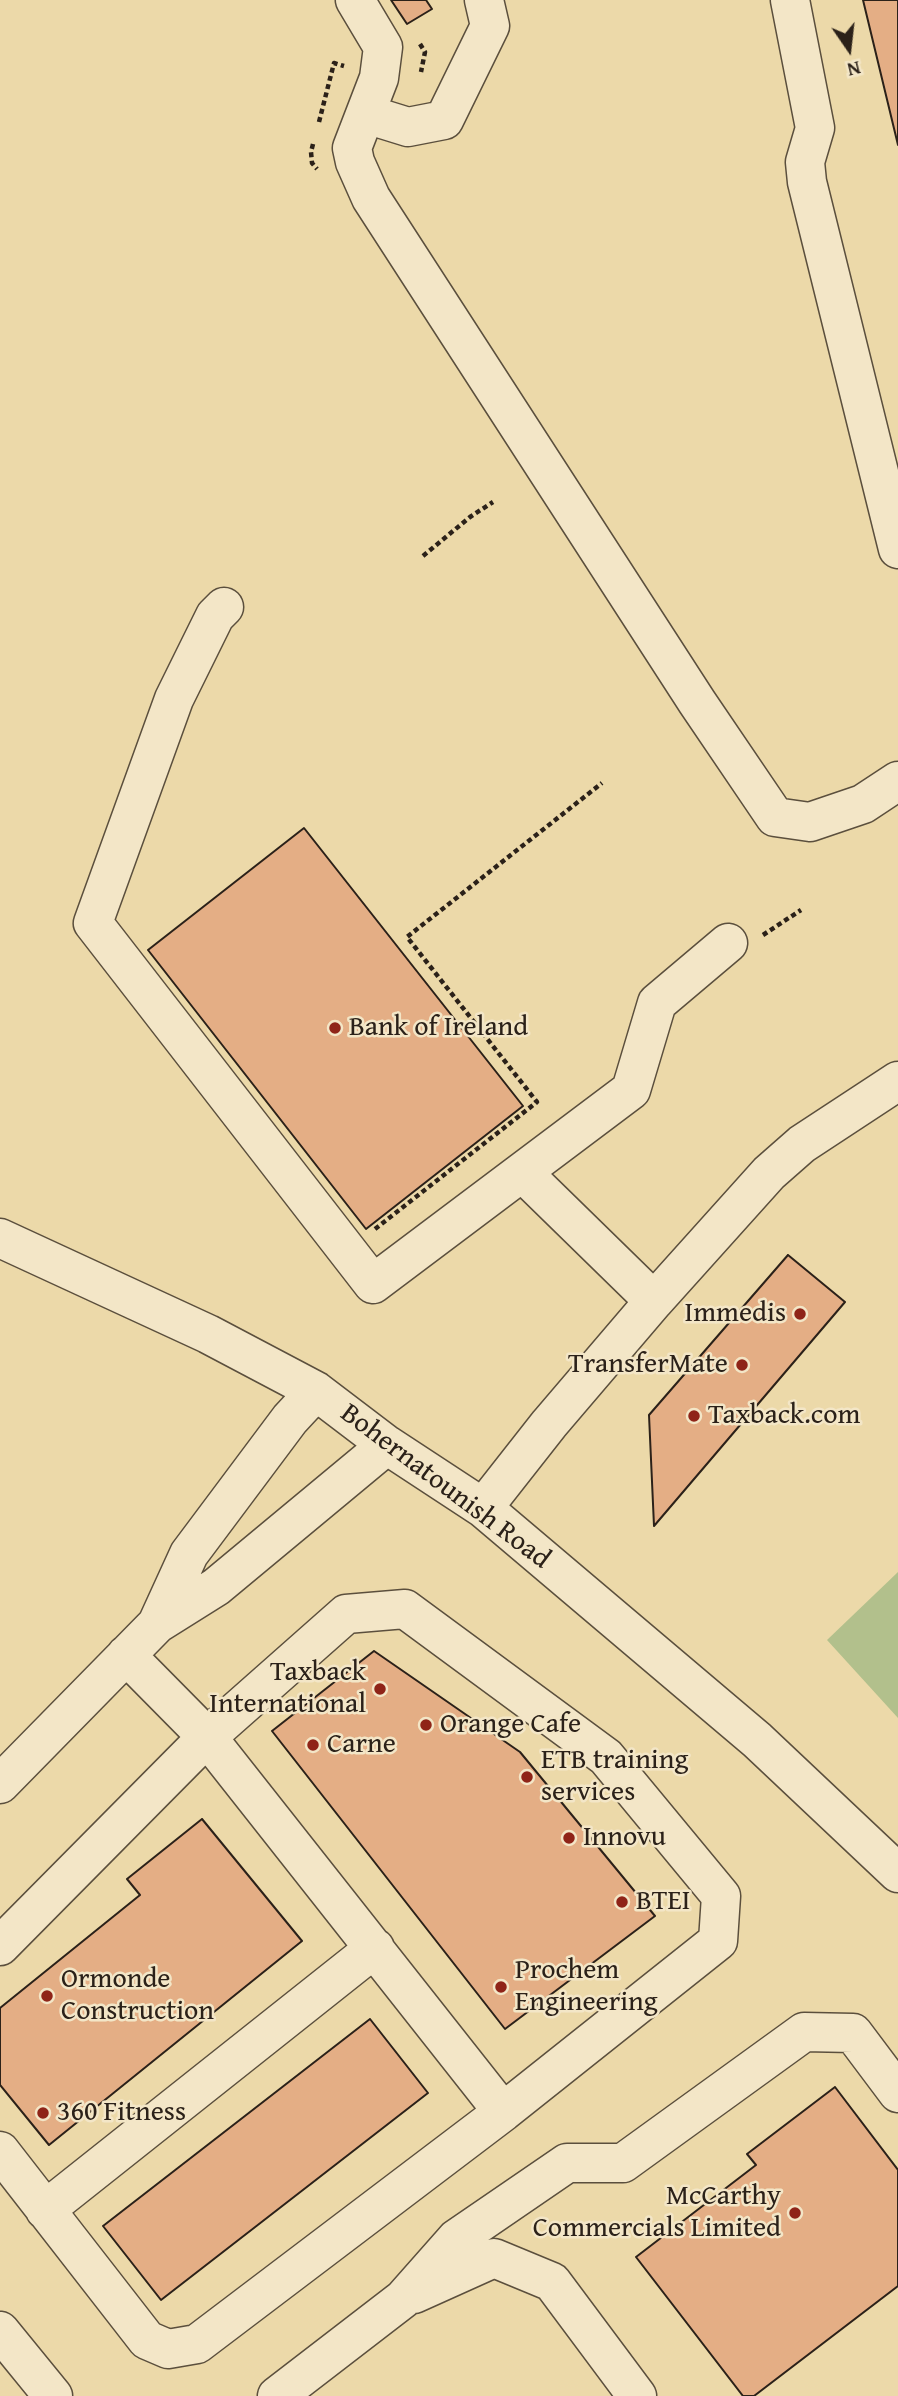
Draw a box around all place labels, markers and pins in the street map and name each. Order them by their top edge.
place label: Bank of Ireland [349,1011,528,1045]
marker: Bank of Ireland [327,1020,343,1036]
place label: Immedis [685,1297,786,1331]
marker: Immedis [792,1306,808,1322]
place label: TransferMate [568,1348,728,1382]
marker: TransferMate [734,1357,750,1373]
place label: Taxback.com [708,1399,860,1433]
marker: Taxback.com [686,1408,702,1424]
place label: Taxback International [209,1656,366,1722]
marker: Taxback International [372,1681,388,1697]
place label: Orange Cafe [440,1708,581,1742]
marker: Orange Cafe [418,1717,434,1733]
place label: Carne [327,1728,396,1762]
marker: Carne [305,1737,321,1753]
place label: ETB training services [541,1744,688,1810]
marker: ETB training services [519,1769,535,1785]
place label: Innovu [583,1821,666,1855]
marker: Innovu [561,1830,577,1846]
place label: BTEI [636,1885,690,1919]
marker: BTEI [614,1894,630,1910]
place label: Prochem Engineering [515,1954,658,2020]
place label: Ormonde Construction [61,1963,214,2029]
marker: Prochem Engineering [493,1979,509,1995]
marker: Ormonde Construction [39,1988,55,2004]
place label: 360 Fitness [57,2096,186,2130]
marker: 360 Fitness [35,2105,51,2121]
place label: McCarthy Commercials Limited [533,2180,781,2246]
marker: McCarthy Commercials Limited [787,2205,803,2221]

